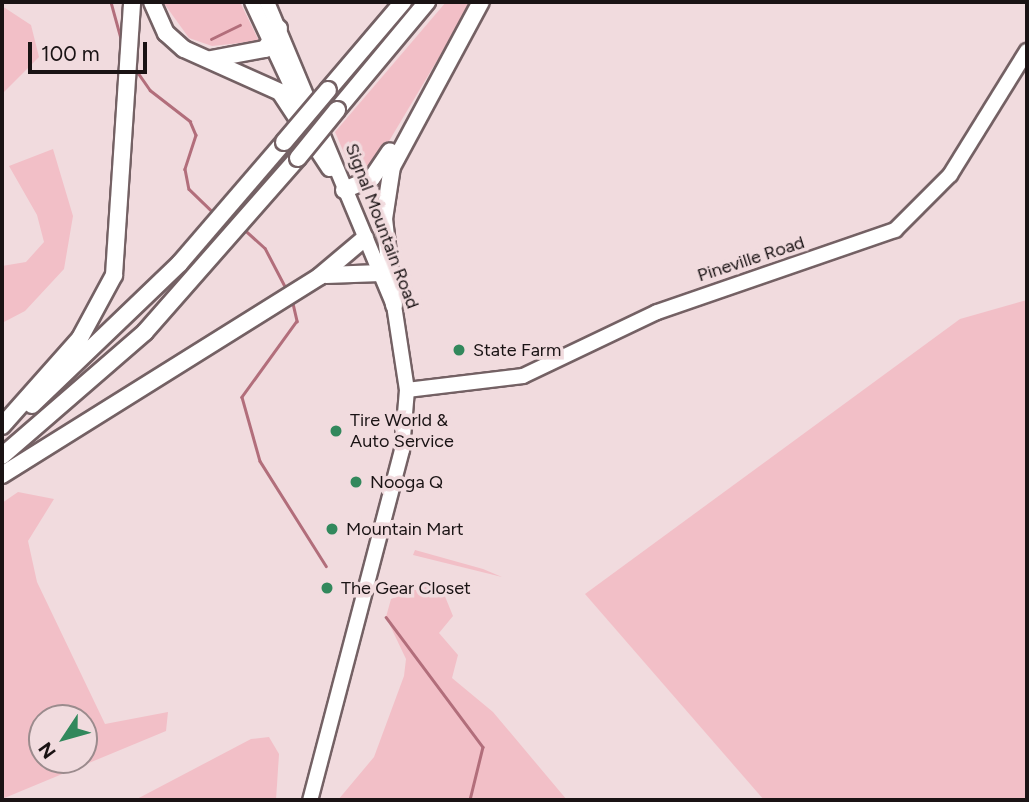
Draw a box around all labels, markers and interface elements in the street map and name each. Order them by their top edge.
scale bar [32,28,150,72]
text: 100 m [41,41,100,66]
street label: Signal Mountain Road [341,140,423,312]
street label: Pineville Road [695,232,807,286]
place label: State Farm [473,339,561,361]
marker: State Farm [451,342,467,358]
place label: Tire World & Auto Service [350,410,454,452]
marker: Tire World & Auto Service [328,423,344,439]
place label: Nooga Q [370,471,443,493]
marker: Nooga Q [348,474,364,490]
place label: Mountain Mart [346,518,464,540]
marker: Mountain Mart [324,521,340,537]
place label: The Gear Closet [341,577,471,599]
marker: The Gear Closet [319,580,335,596]
north arrow [28,704,98,774]
text: N [34,738,61,763]

